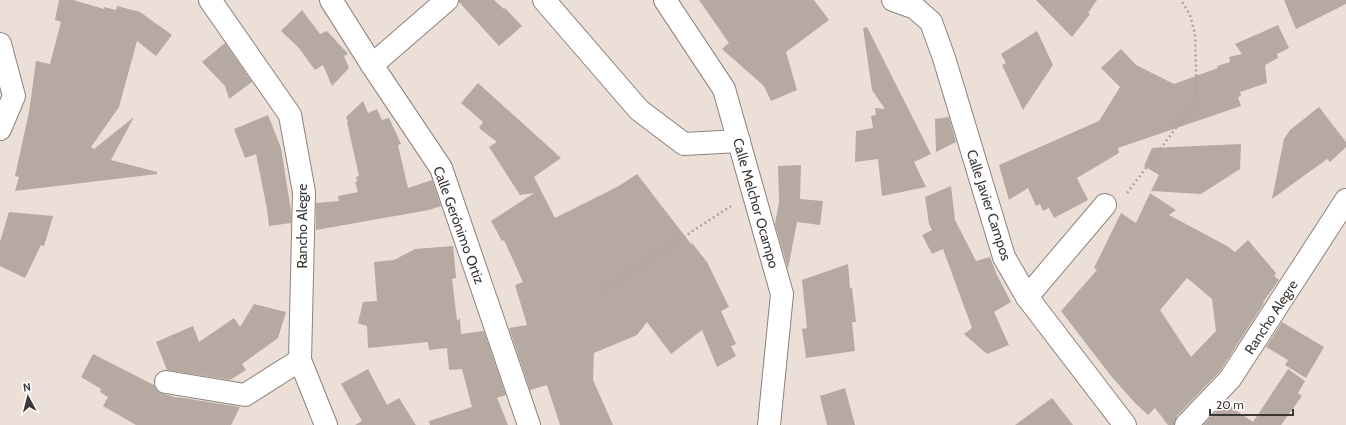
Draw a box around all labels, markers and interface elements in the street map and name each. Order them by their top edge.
street label: Calle Melchor Ocampo [729,136,783,270]
street label: Calle Javier Campos [963,147,1015,263]
street label: Calle Gerónimo Ortiz [429,164,489,287]
street label: Rancho Alegre [293,183,311,269]
street label: Rancho Alegre [1240,276,1302,358]
north arrow [8,377,48,417]
text: N [22,380,31,394]
scale bar [1210,391,1293,417]
text: 20 m [1216,397,1244,412]

